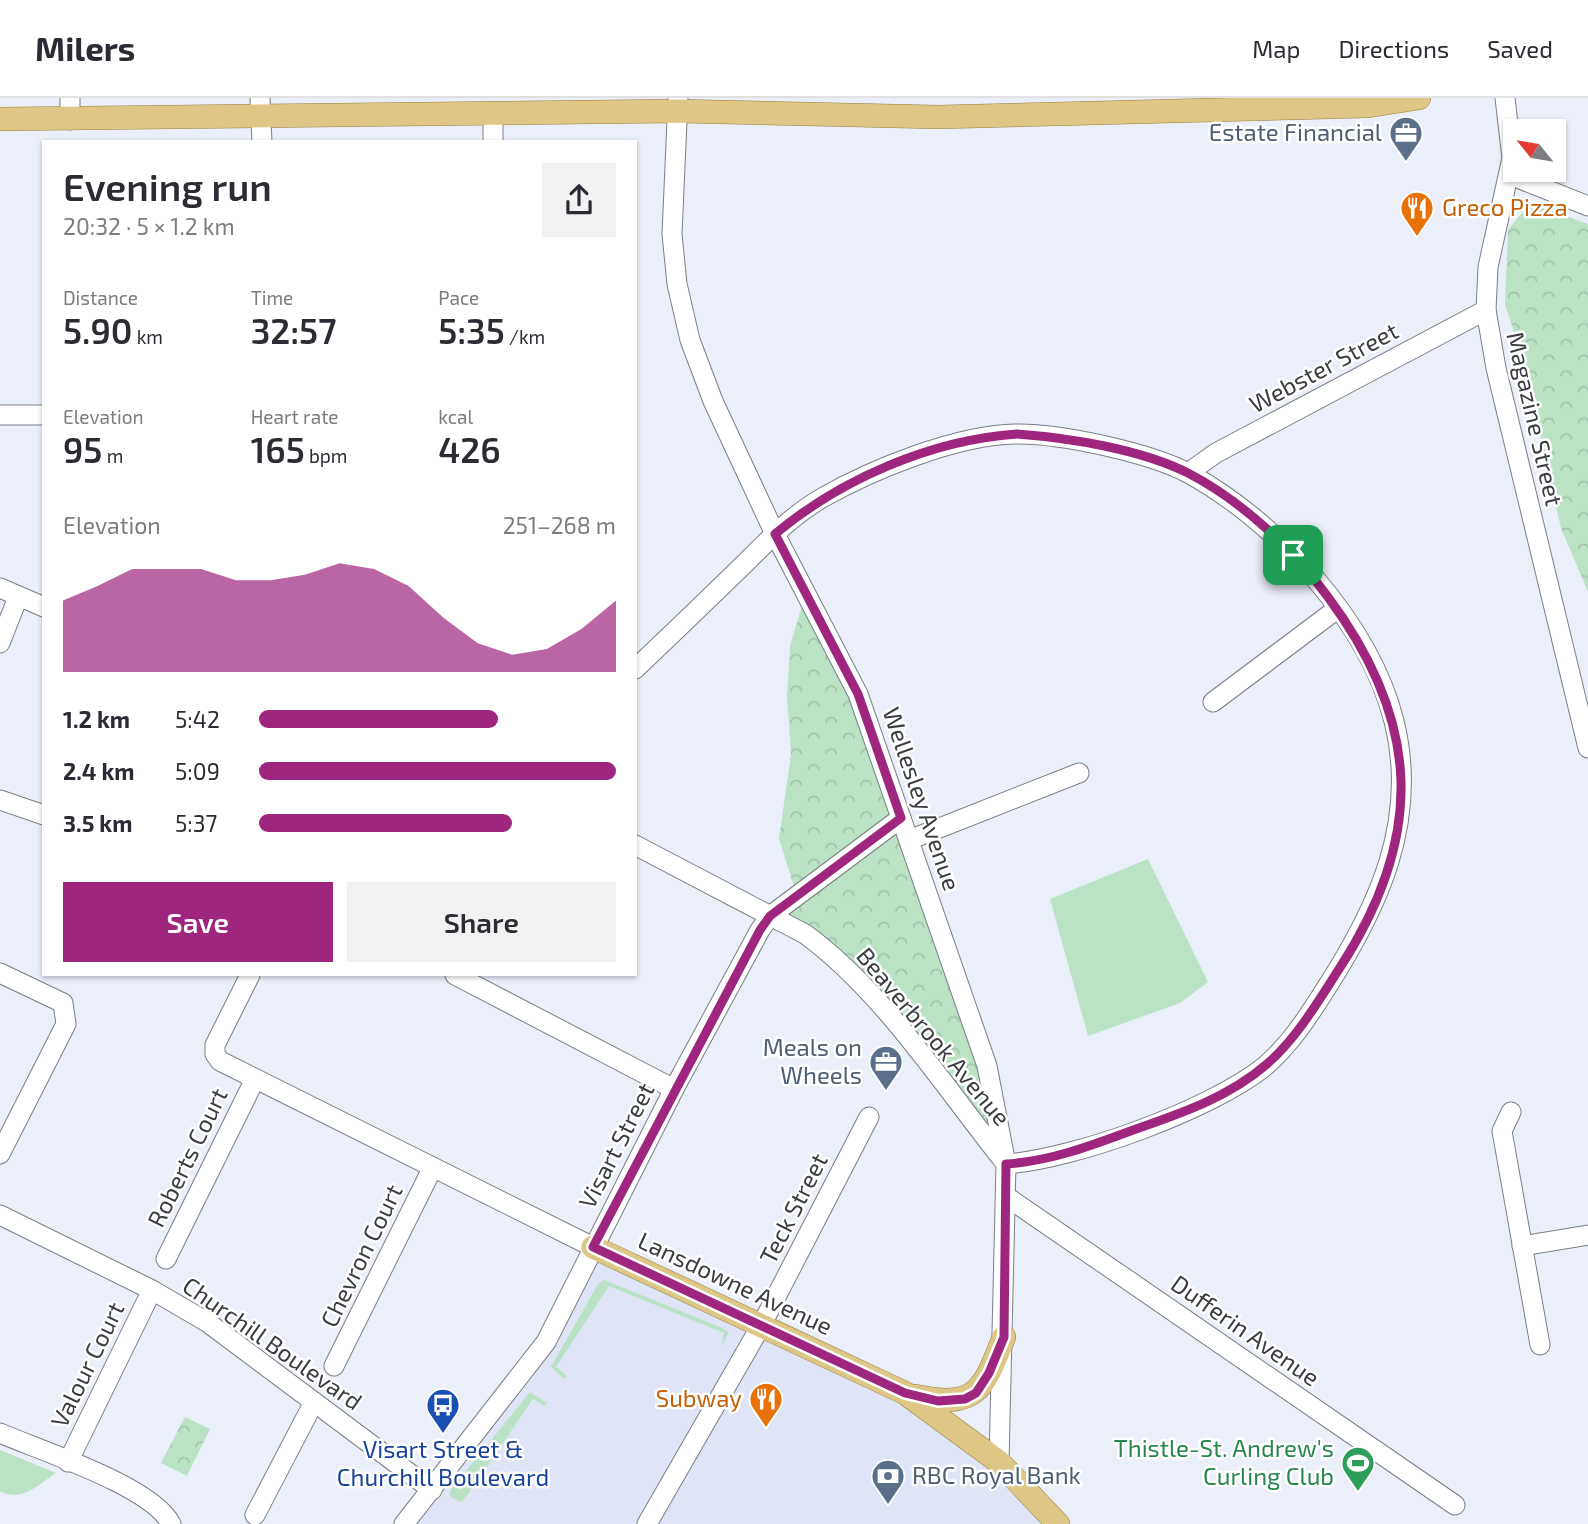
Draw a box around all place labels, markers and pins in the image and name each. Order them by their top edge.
office icon: Estate Financial [1387,114,1425,163]
place label: Estate Financial [1209,117,1382,146]
restaurant icon: Greco Pizza [1398,189,1436,238]
place label: Greco Pizza [1442,192,1568,221]
pin [1263,525,1323,585]
place label: Meals on Wheels [763,1032,862,1089]
office icon: Meals on Wheels [867,1043,905,1092]
restaurant icon: Subway [747,1380,785,1429]
place label: Subway [656,1383,742,1412]
bus stop icon: Visart Street & Churchill Boulevard [424,1386,462,1435]
place label: Thistle-St. Andrew's Curling Club [1114,1433,1334,1490]
place label: Visart Street & Churchill Boulevard [337,1434,549,1491]
sports icon: Thistle-St. Andrew's Curling Club [1339,1444,1377,1493]
bank icon: RBC Royal Bank [869,1457,907,1506]
place label: RBC Royal Bank [912,1460,1081,1489]

